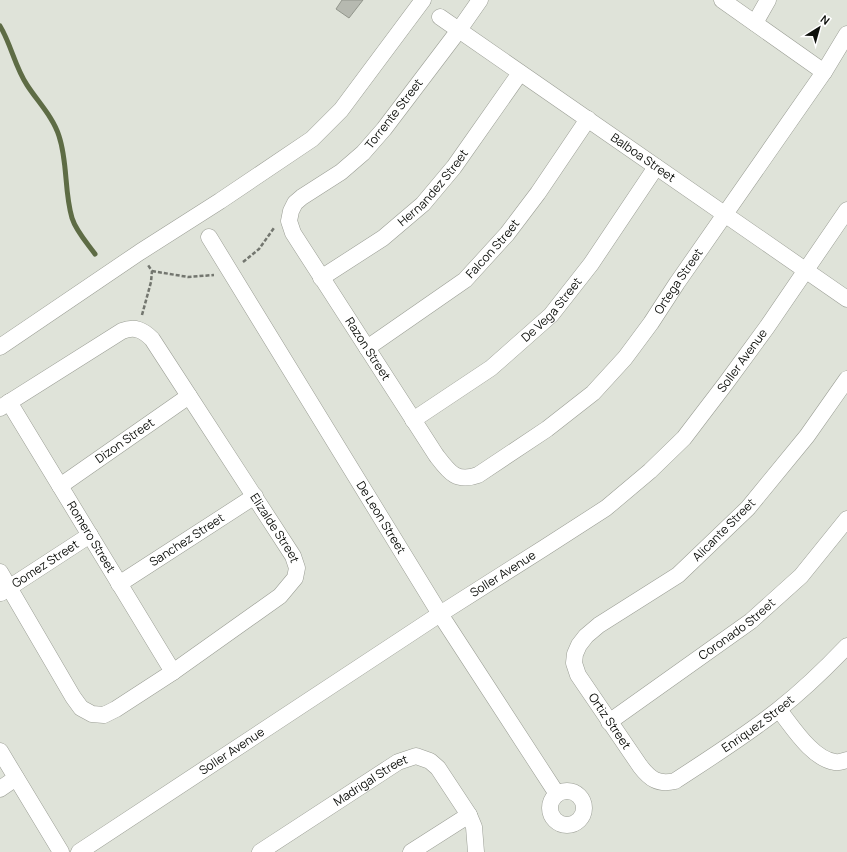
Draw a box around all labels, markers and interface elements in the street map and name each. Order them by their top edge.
north arrow [799,8,839,48]
text: N [818,11,833,28]
street label: Torrente Street [361,75,427,152]
street label: Balboa Street [607,129,679,186]
street label: Hernandez Street [394,145,472,230]
street label: Falcon Street [462,215,523,282]
street label: Ortega Street [650,245,707,317]
street label: De Vega Street [517,274,585,346]
street label: Razon Street [341,314,395,384]
street label: Soller Avenue [713,325,771,396]
street label: Dizon Street [91,414,158,467]
street label: De Leon Street [352,478,410,557]
street label: Elizalde Street [246,490,304,565]
street label: Alicante Street [688,494,759,565]
street label: Romero Street [63,498,120,576]
street label: Sanchez Street [146,509,228,570]
street label: Gomez Street [8,535,82,592]
street label: Soller Avenue [467,546,539,601]
street label: Coronado Street [695,594,779,664]
street label: Ortiz Street [585,689,635,753]
street label: Enriquez Street [718,691,798,756]
street label: Soller Avenue [196,723,268,779]
street label: Madrigal Street [330,750,410,810]

